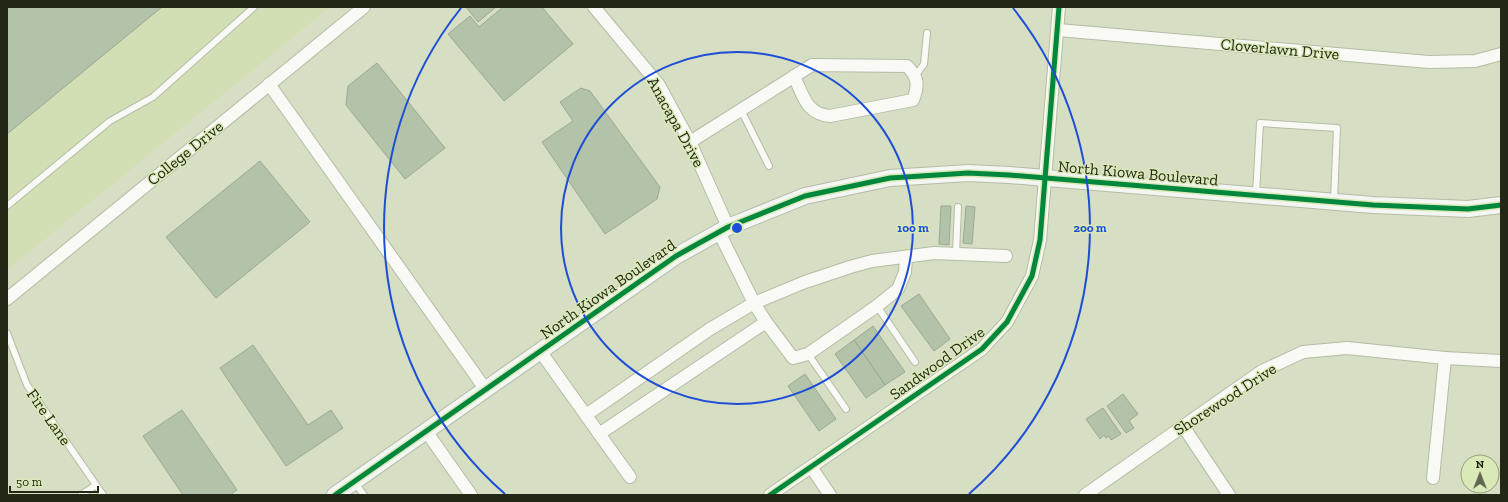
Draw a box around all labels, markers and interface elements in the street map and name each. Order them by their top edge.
street label: Cloverlawn Drive [1220,34,1340,64]
street label: Anacapa Drive [643,74,709,170]
street label: College Drive [143,117,227,189]
street label: North Kiowa Boulevard [1057,157,1219,189]
centre of rings [730,221,744,235]
text: 100 m [897,221,929,235]
text: 200 m [1073,221,1107,235]
street label: North Kiowa Boulevard [537,235,680,343]
street label: Sandwood Drive [886,322,988,404]
street label: Shorewood Drive [1170,359,1280,439]
street label: Fire Lane [23,385,75,449]
north arrow [1460,454,1500,494]
text: N [1476,458,1485,471]
scale bar [10,468,98,494]
text: 50 m [16,475,43,489]

